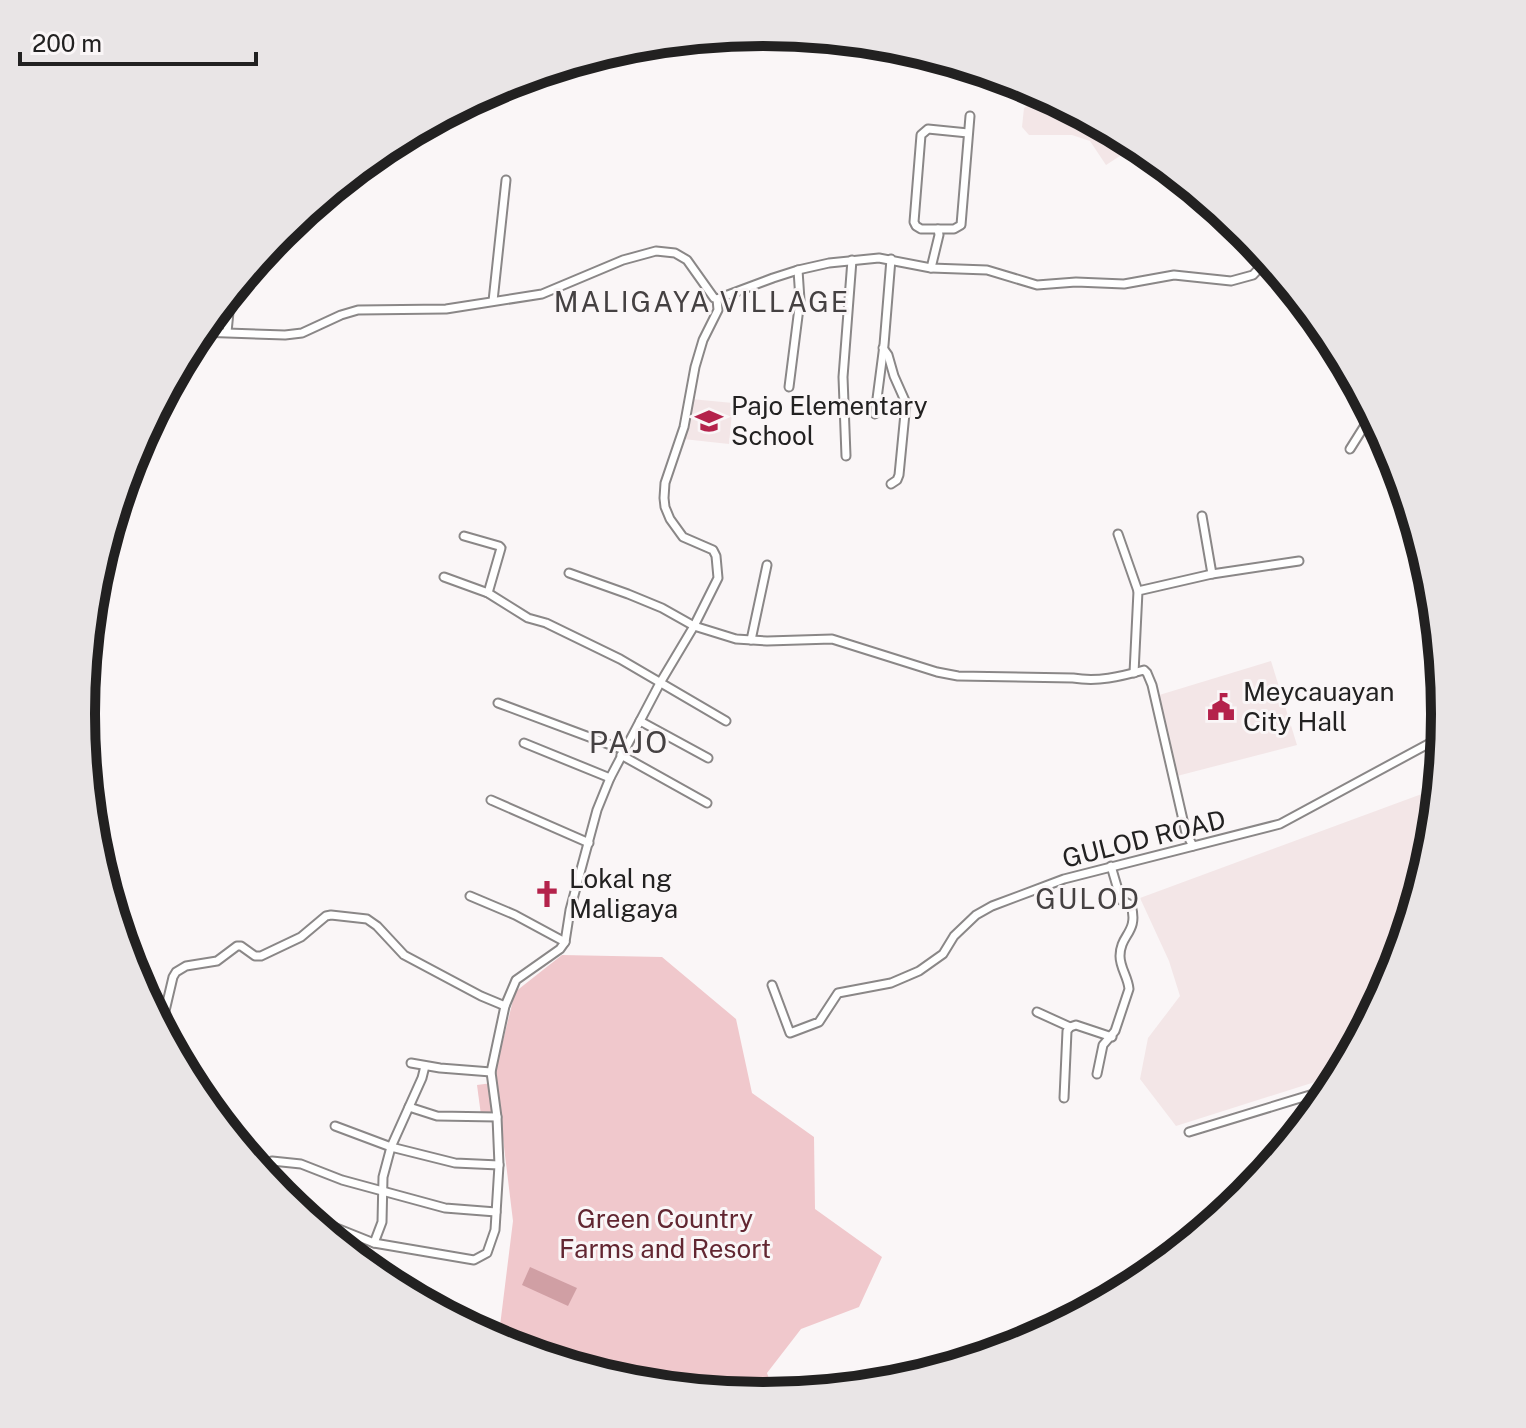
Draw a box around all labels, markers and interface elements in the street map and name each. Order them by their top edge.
scale bar [20,16,256,66]
text: 200 m [32,29,102,57]
district label: MALIGAYA VILLAGE [554,285,850,318]
place label: Pajo Elementary School [731,390,928,451]
school or university icon: Pajo Elementary School [694,406,724,436]
place label: Meycauayan City Hall [1243,676,1394,737]
public building icon: Meycauayan City Hall [1206,692,1236,722]
district label: PAJO [589,724,669,760]
street label: GULOD ROAD [1059,803,1229,874]
place label: Lokal ng Maligaya [569,863,678,924]
church icon: Lokal ng Maligaya [532,879,562,909]
district label: GULOD [1035,882,1141,915]
park label: Green Country Farms and Resort [559,1203,771,1264]

